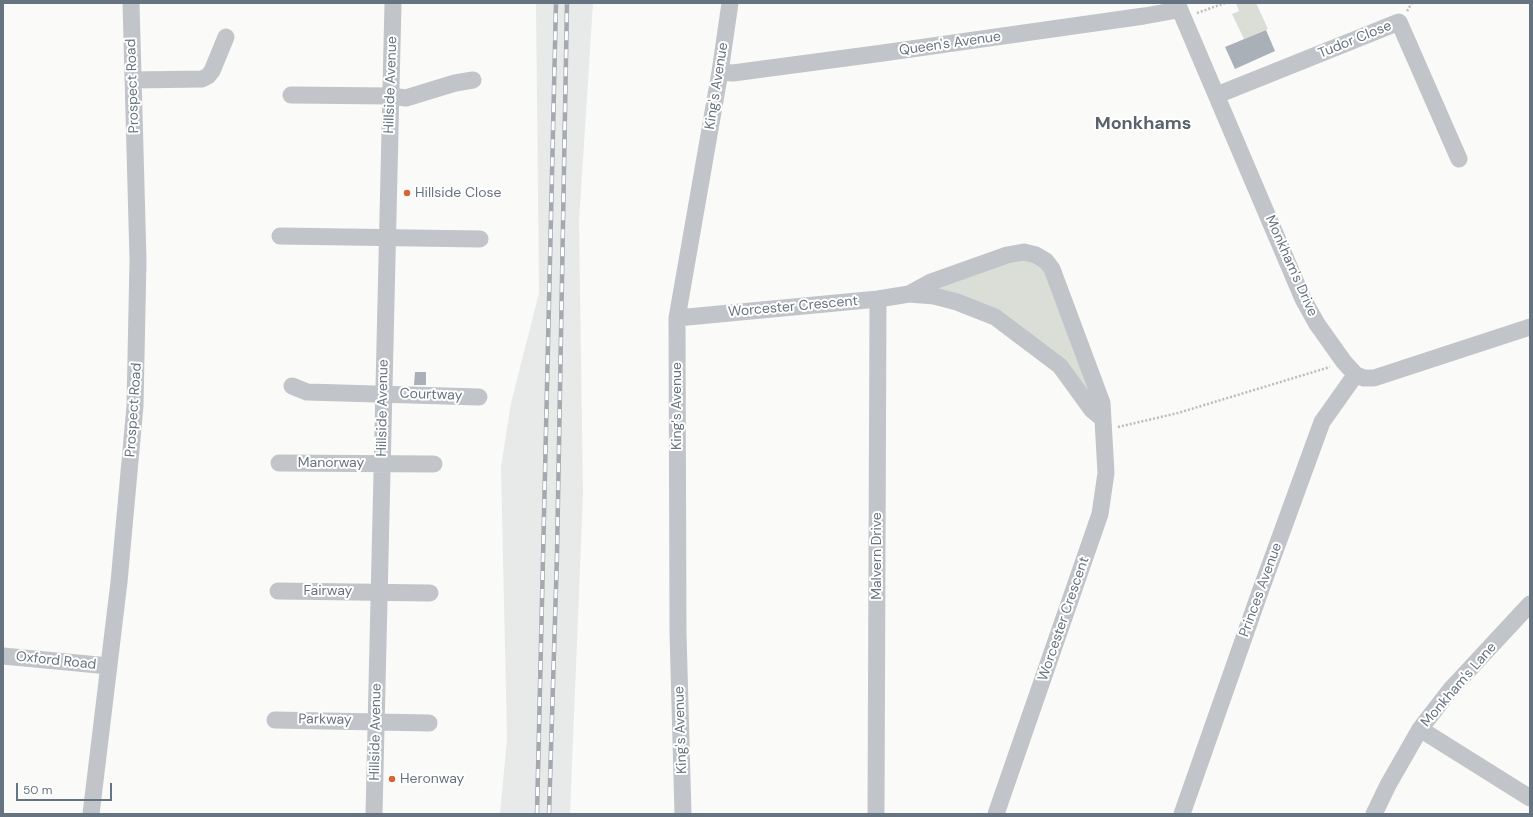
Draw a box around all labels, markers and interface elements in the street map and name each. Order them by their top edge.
street label: Tudor Close [1316,18,1394,62]
street label: Queen's Avenue [898,29,1002,59]
street label: Hillside Avenue [381,36,401,134]
street label: Prospect Road [123,38,143,134]
street label: King's Avenue [702,41,732,131]
district label: Monkhams [1095,113,1191,135]
place label: Hillside Close [415,185,501,201]
marker: Hillside Close [402,188,412,198]
street label: Monkham's Drive [1261,213,1321,319]
street label: Worcester Crescent [727,293,859,321]
street label: Hillside Avenue [374,359,392,457]
street label: Prospect Road [122,362,146,458]
street label: King's Avenue [669,362,685,450]
street label: Courtway [399,386,463,404]
street label: Manorway [298,455,364,471]
street label: Malvern Drive [869,512,885,600]
street label: Princes Avenue [1236,541,1286,639]
street label: Worcester Crescent [1035,555,1093,683]
street label: Fairway [304,583,352,599]
street label: Monkham's Lane [1418,639,1500,731]
street label: Oxford Road [15,648,97,674]
street label: Hillside Avenue [367,683,385,781]
street label: King's Avenue [671,686,691,774]
street label: Parkway [298,711,352,729]
place label: Heronway [400,771,464,787]
marker: Heronway [387,774,397,784]
scale bar [18,775,114,801]
text: 50 m [23,782,52,798]

